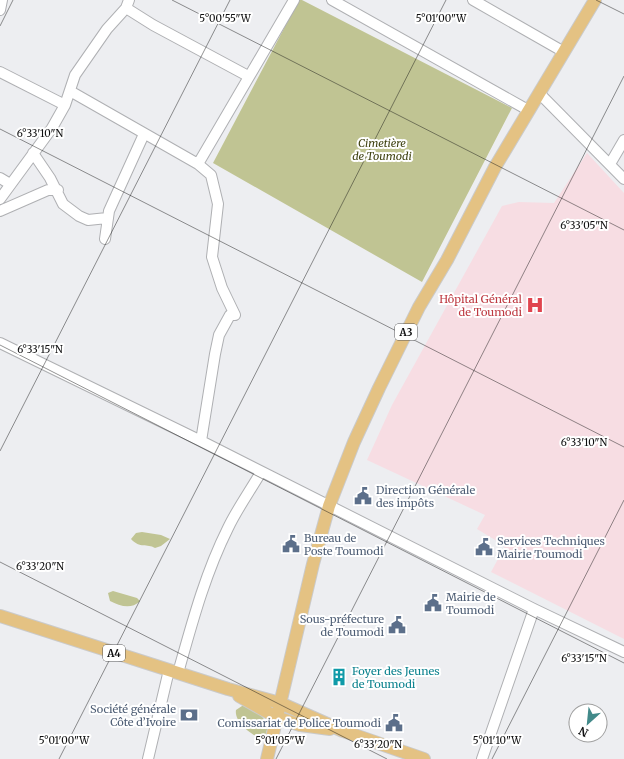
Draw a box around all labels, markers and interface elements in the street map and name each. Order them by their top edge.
text: 5°00'55"W [199,12,252,25]
text: 5°01'00"W [416,12,467,25]
text: 6°33'10"N [17,127,63,140]
park label: Cimetière de Toumodi [352,136,412,163]
text: 6°33'05"N [560,219,608,232]
place label: Hôpital Général de Toumodi [439,292,523,319]
hospital icon: Hôpital Général de Toumodi [525,295,545,315]
road number: A3 [395,324,417,340]
text: 6°33'15"N [17,343,63,356]
text: 6°33'10"N [561,436,607,449]
place label: Direction Générale des impôts [376,483,475,510]
public building icon: Direction Générale des impôts [353,486,373,506]
place label: Bureau de Poste Toumodi [304,531,384,558]
public building icon: Bureau de Poste Toumodi [281,534,301,554]
place label: Services Techniques Mairie Toumodi [497,534,605,561]
public building icon: Services Techniques Mairie Toumodi [474,537,494,557]
text: 6°33'20"N [16,560,64,573]
place label: Mairie de Toumodi [446,590,496,617]
public building icon: Mairie de Toumodi [423,593,443,613]
place label: Sous-préfecture de Toumodi [300,612,384,639]
public building icon: Sous-préfecture de Toumodi [387,615,407,635]
road number: A4 [103,645,125,661]
text: 6°33'15"N [561,652,607,665]
place label: Foyer des Jeunes de Toumodi [352,664,440,691]
building icon: Foyer des Jeunes de Toumodi [329,667,349,687]
place label: Société générale Côte d’Ivoire [90,702,176,729]
north arrow [568,703,608,743]
bank icon: Société générale Côte d’Ivoire [179,705,199,725]
public building icon: Comissariat de Police Toumodi [384,713,404,733]
place label: Comissariat de Police Toumodi [218,716,381,730]
text: N [576,724,591,740]
text: 5°01'00"W [39,734,90,747]
text: 5°01'05"W [255,734,306,747]
text: 5°01'10"W [473,734,522,747]
text: 6°33'20"N [354,738,402,751]

